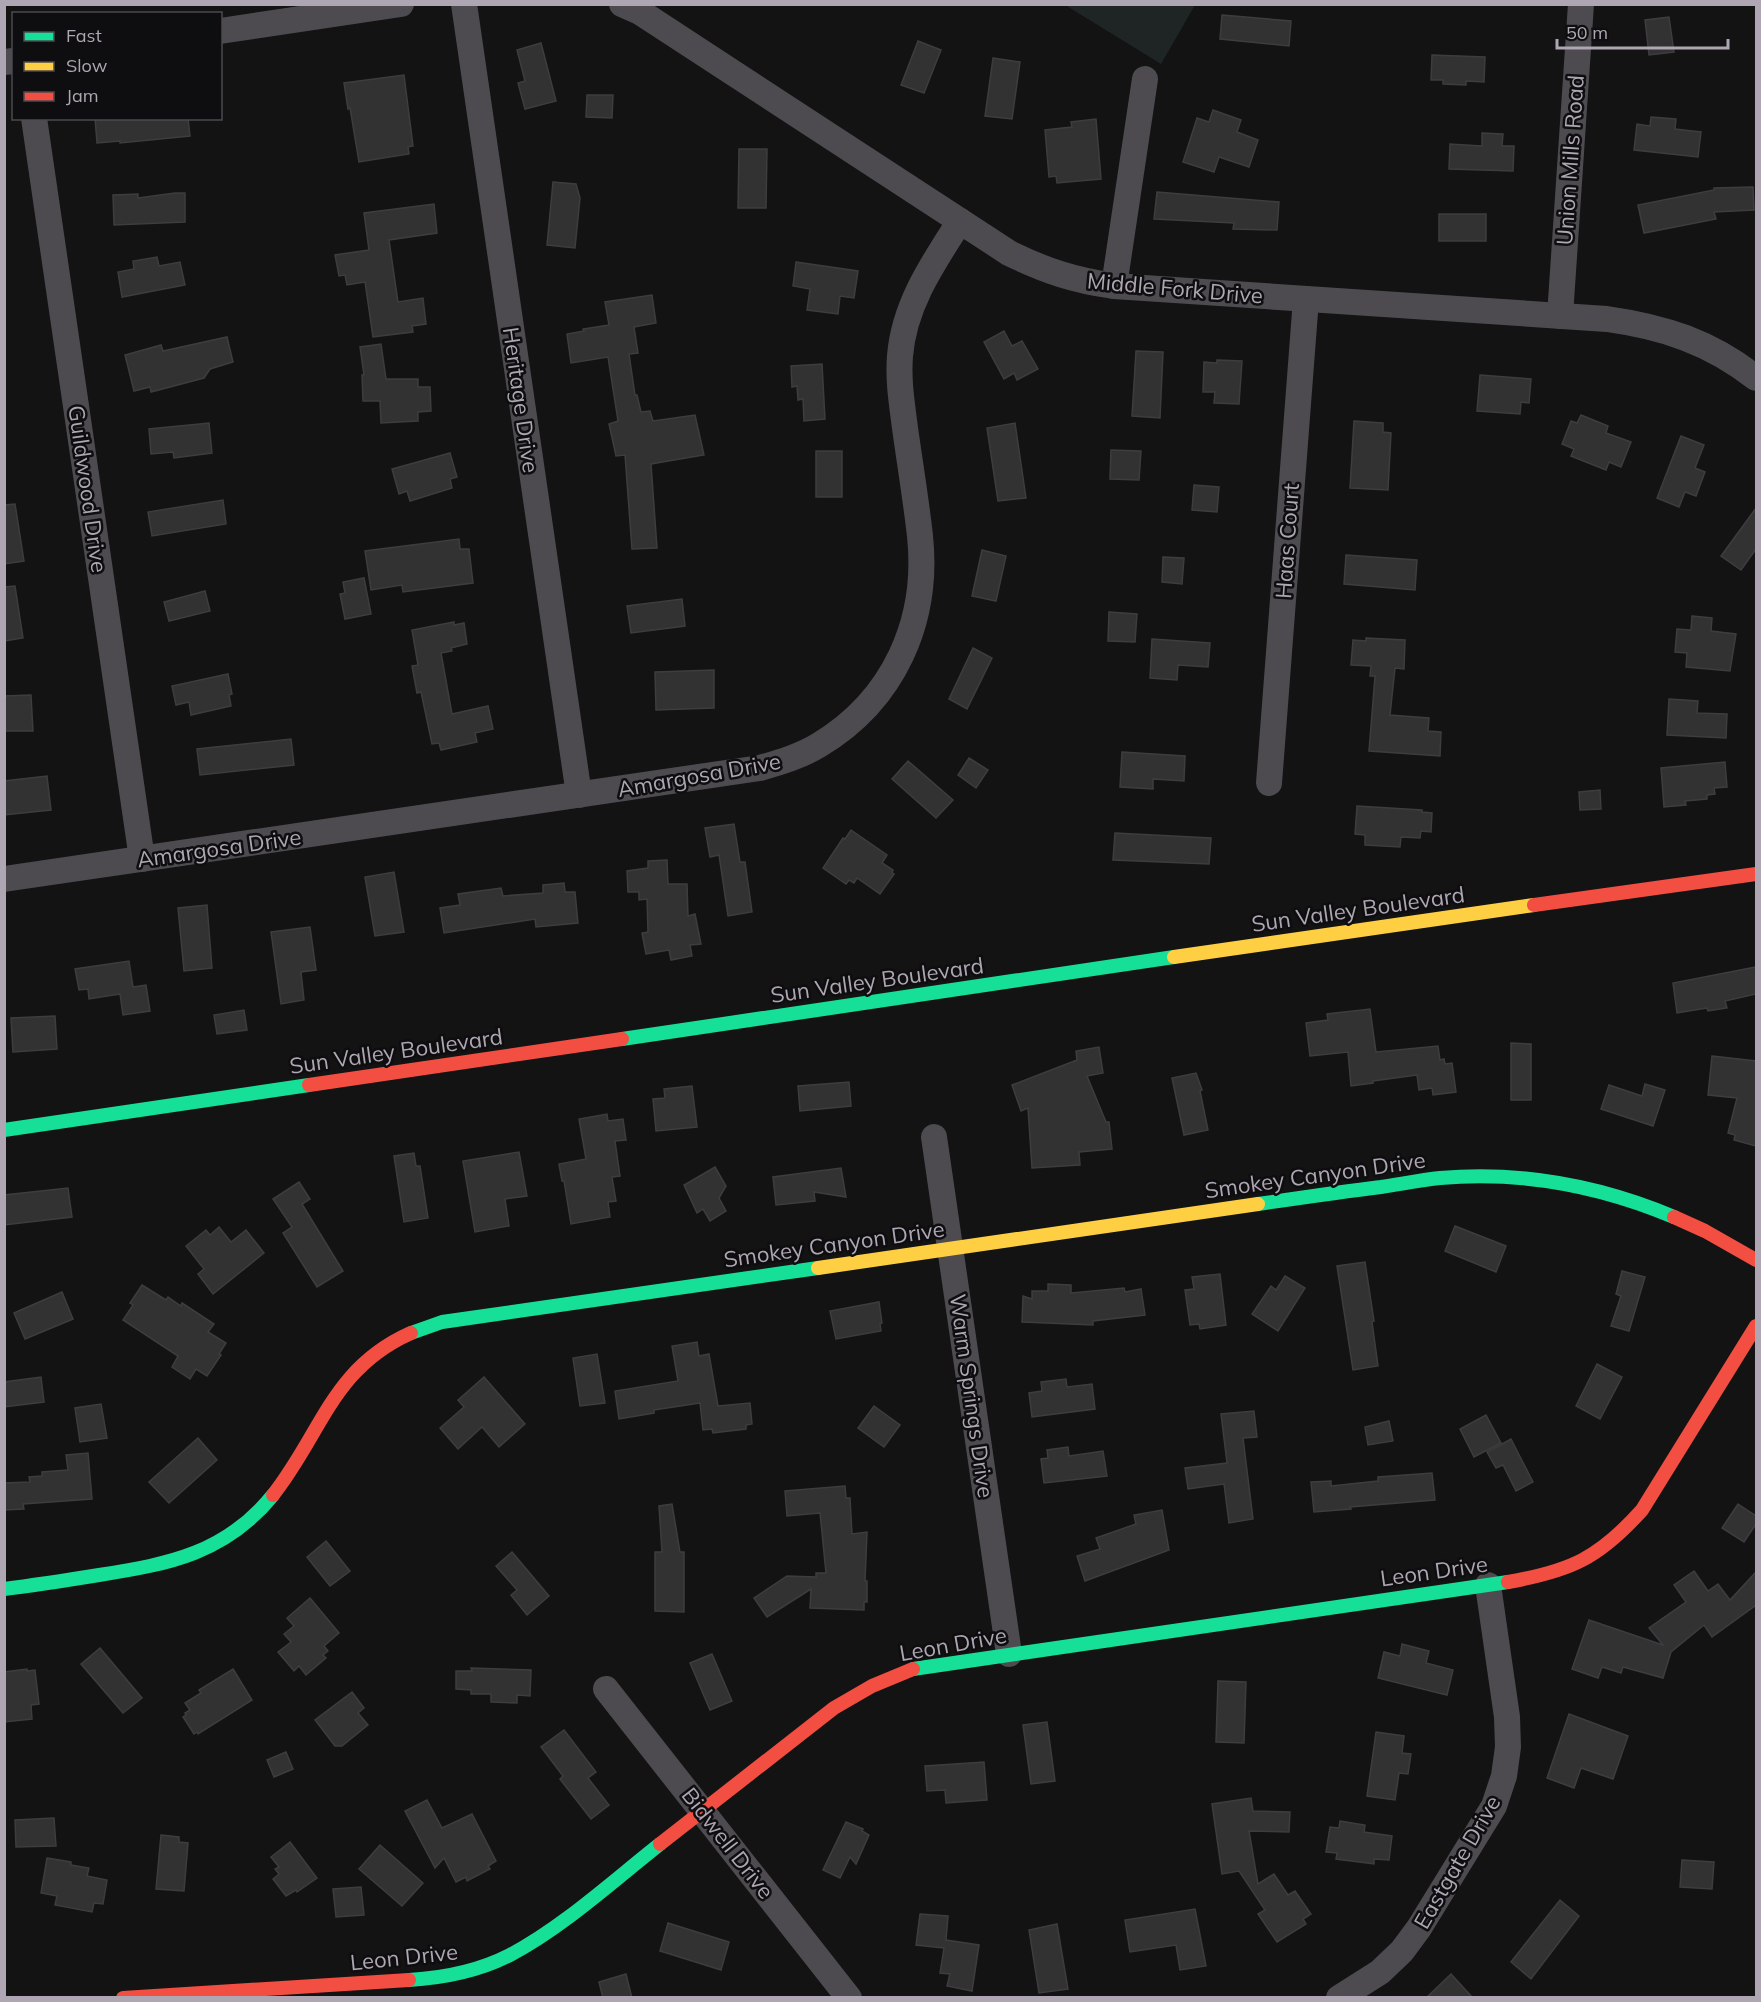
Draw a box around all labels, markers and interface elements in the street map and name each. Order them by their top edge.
legend [12,12,222,120]
scale bar [1557,12,1728,50]
text: 50 m [1566,21,1608,44]
text: Fast [66,24,102,47]
text: Slow [66,54,108,77]
street label: Union Mills Road [1550,74,1590,246]
text: Jam [66,84,99,107]
street label: Middle Fork Drive [1086,266,1264,310]
street label: Heritage Drive [497,325,545,475]
street label: Guildwood Drive [62,404,114,574]
street label: Haas Court [1269,482,1305,600]
street label: Amargosa Drive [615,747,783,803]
street label: Amargosa Drive [135,823,303,873]
street label: Sun Valley Boulevard [1250,880,1466,938]
street label: Sun Valley Boulevard [769,951,985,1009]
street label: Sun Valley Boulevard [288,1022,504,1080]
street label: Smokey Canyon Drive [1203,1146,1427,1204]
street label: Smokey Canyon Drive [722,1215,946,1273]
street label: Warm Springs Drive [944,1292,1000,1500]
street label: Leon Drive [1378,1550,1490,1592]
street label: Leon Drive [897,1621,1009,1667]
street label: Bidwell Drive [676,1782,780,1904]
street label: Eastgate Drive [1408,1790,1506,1934]
street label: Leon Drive [349,1937,459,1977]

